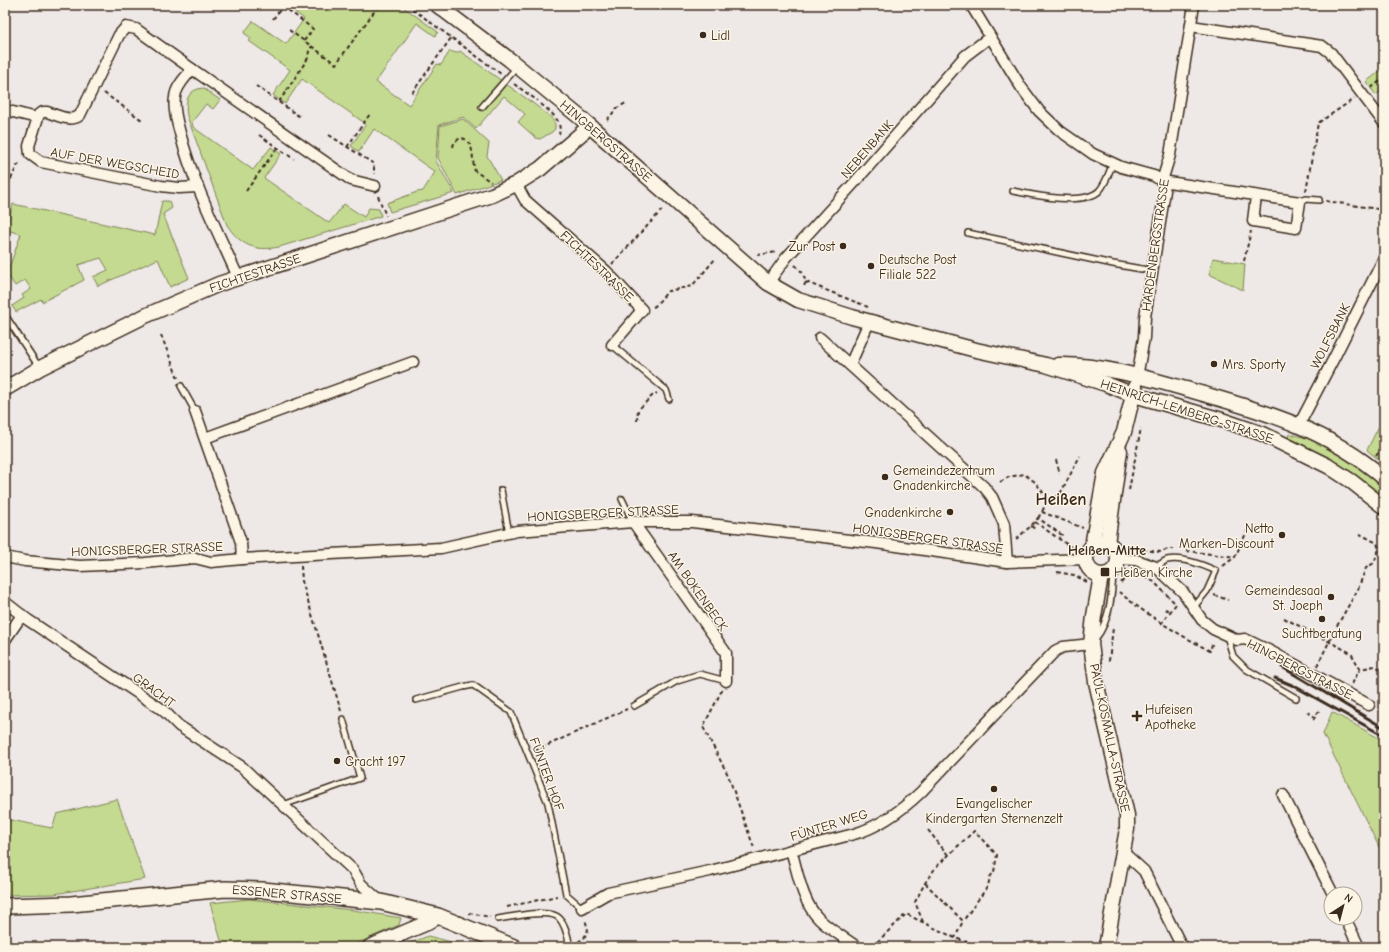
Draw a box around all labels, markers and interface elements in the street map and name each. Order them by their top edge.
place label: Lidl [711,28,730,43]
marker: Lidl [698,30,708,40]
street label: HINGBERGSTRASSE [557,97,655,185]
street label: NEBENBANK [838,116,897,181]
street label: AUF DER WEGSCHEID [49,144,181,182]
street label: HARDENBERGSTRASSE [1138,178,1172,312]
street label: FICHTESTRASSE [557,227,637,305]
place label: Zur Post [789,239,836,254]
marker: Zur Post [838,241,848,251]
street label: FICHTESTRASSE [207,250,303,296]
place label: Deutsche Post Filiale 522 [879,252,957,282]
marker: Deutsche Post Filiale 522 [866,261,876,271]
street label: WOLFSBANK [1307,300,1353,371]
place label: Mrs. Sporty [1222,357,1286,372]
marker: Mrs. Sporty [1209,359,1219,369]
street label: HEINRICH-LEMBERG-STRASSE [1099,376,1275,446]
place label: Gemeindezentrum Gnadenkirche [893,463,995,493]
marker: Gemeindezentrum Gnadenkirche [880,472,890,482]
district label: Heißen [1036,490,1087,509]
street label: HONIGSBERGER STRASSE [527,502,679,524]
place label: Gnadenkirche [864,505,942,520]
marker: Gnadenkirche [945,507,955,517]
street label: HONIGSBERGER STRASSE [852,520,1004,556]
place label: Netto Marken-Discount [1179,521,1275,551]
marker: Netto Marken-Discount [1277,530,1287,540]
street label: HONIGSBERGER STRASSE [71,539,223,559]
district label: Heißen-Mitte [1068,542,1146,559]
street label: AM BOKENBECK [665,548,731,634]
place label: Heißen Kirche [1114,565,1193,580]
marker: Heißen Kirche [1099,566,1111,578]
place label: Gemeindesaal St. Joeph [1245,583,1323,613]
marker: Gemeindesaal St. Joeph [1326,592,1336,602]
marker: Suchtberatung [1317,614,1327,624]
place label: Suchtberatung [1282,626,1362,641]
street label: HINGBERGSTRASSE [1245,636,1356,702]
street label: PAUL-KOSMALLA-STRASSE [1087,662,1133,814]
street label: GRACHT [130,670,178,711]
place label: Hufeisen Apotheke [1145,702,1196,732]
marker: Hufeisen Apotheke [1132,711,1142,721]
street label: FÜNTER HOF [527,735,568,813]
place label: Gracht 197 [345,754,405,769]
marker: Gracht 197 [332,756,342,766]
marker: Evangelischer Kindergarten Sternenzelt [989,784,999,794]
place label: Evangelischer Kindergarten Sternenzelt [925,796,1064,826]
street label: FÜNTER WEG [788,805,869,844]
street label: ESSENER STRASSE [232,882,343,906]
north arrow [1323,886,1363,926]
text: N [1342,891,1355,906]

